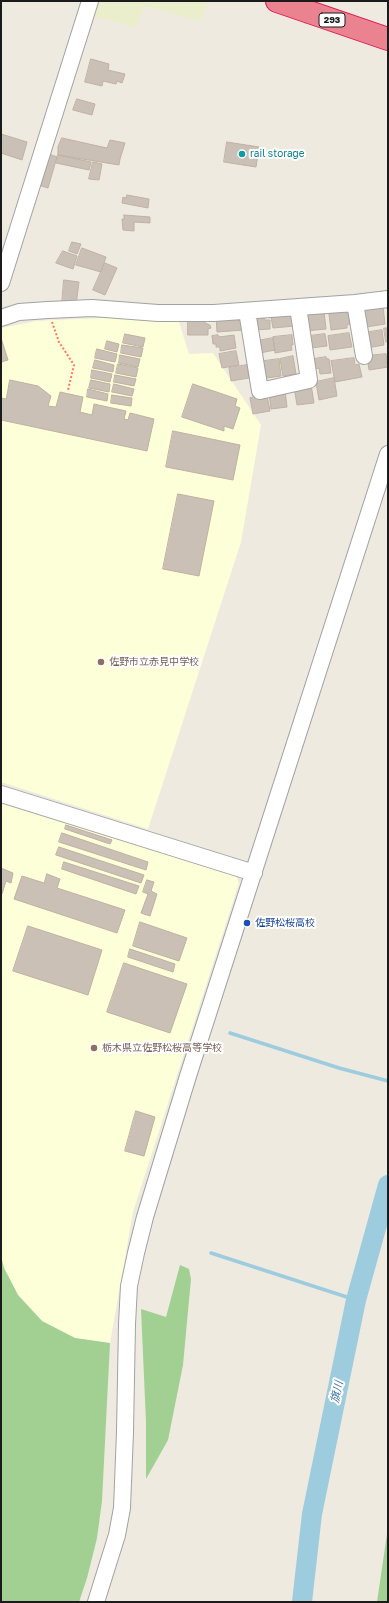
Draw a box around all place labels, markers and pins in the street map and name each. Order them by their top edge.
place label: rail storage [250,148,305,160]
marker: rail storage [237,149,247,159]
place label: 佐野市立赤見中学校 [109,656,199,668]
marker: 佐野市立赤見中学校 [96,657,106,667]
place label: 佐野松桜高校 [255,917,315,929]
marker: 佐野松桜高校 [242,918,252,928]
place label: 栃木県立佐野松桜高等学校 [102,1042,222,1054]
marker: 栃木県立佐野松桜高等学校 [89,1043,99,1053]

